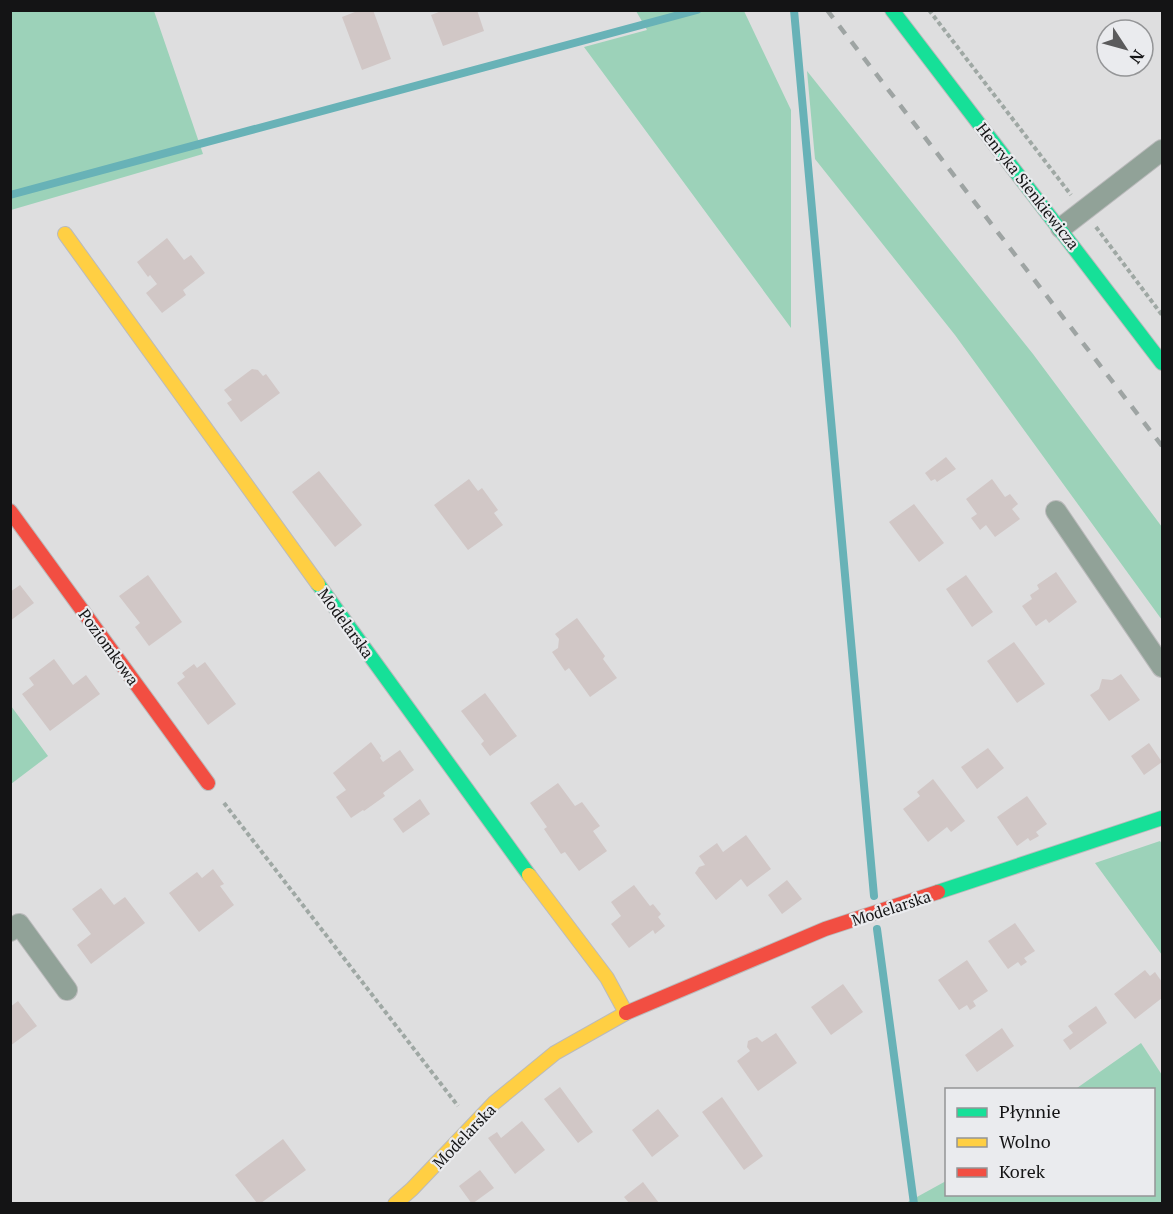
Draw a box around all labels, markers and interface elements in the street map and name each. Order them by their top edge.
north arrow [1095,18,1155,78]
text: N [1125,45,1150,68]
street label: Henryka Sienkiewicza [971,118,1085,254]
street label: Modelarska [313,583,379,663]
street label: Poziomkowa [74,604,144,690]
street label: Modelarska [849,885,933,931]
legend [945,1088,1155,1196]
street label: Modelarska [428,1099,500,1173]
text: Płynnie [999,1099,1061,1123]
text: Wolno [999,1129,1051,1153]
text: Korek [999,1159,1046,1183]

